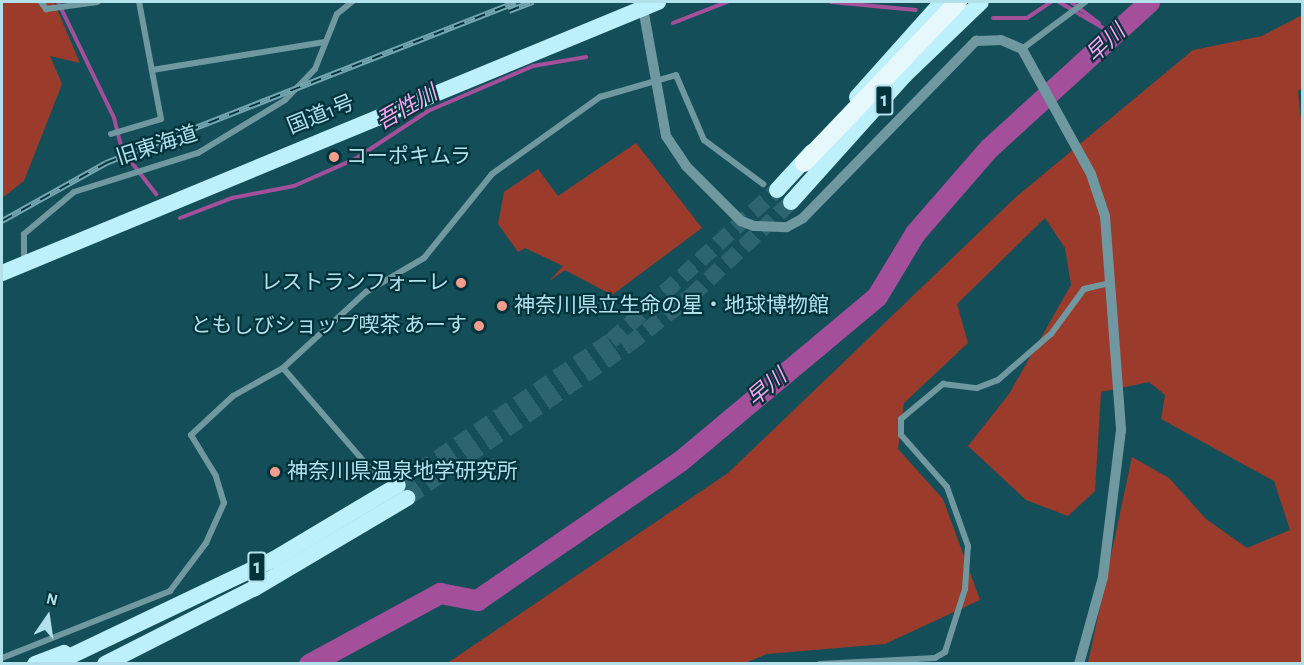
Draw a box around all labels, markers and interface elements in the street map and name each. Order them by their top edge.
water label: 早川 [1081,19,1131,69]
water label: 吾性川 [372,80,442,136]
road number: 1 [874,83,894,117]
street label: 国道1号 [284,90,358,140]
street label: 旧東海道 [113,121,201,171]
place label: コーポキムラ [346,144,472,170]
marker: コーポキムラ [327,150,341,164]
place label: レストランフォーレ [260,270,449,296]
marker: レストランフォーレ [454,276,468,290]
place label: 神奈川県立生命の星・地球博物館 [514,293,829,319]
marker: 神奈川県立生命の星・地球博物館 [495,299,509,313]
place label: ともしびショップ喫茶 あーす [191,313,467,339]
marker: ともしびショップ喫茶 あーす [472,319,486,333]
water label: 早川 [742,364,792,412]
place label: 神奈川県温泉地学研究所 [287,459,518,485]
marker: 神奈川県温泉地学研究所 [268,465,282,479]
road number: 1 [246,550,268,584]
north arrow [18,587,78,647]
text: N [45,590,59,609]

